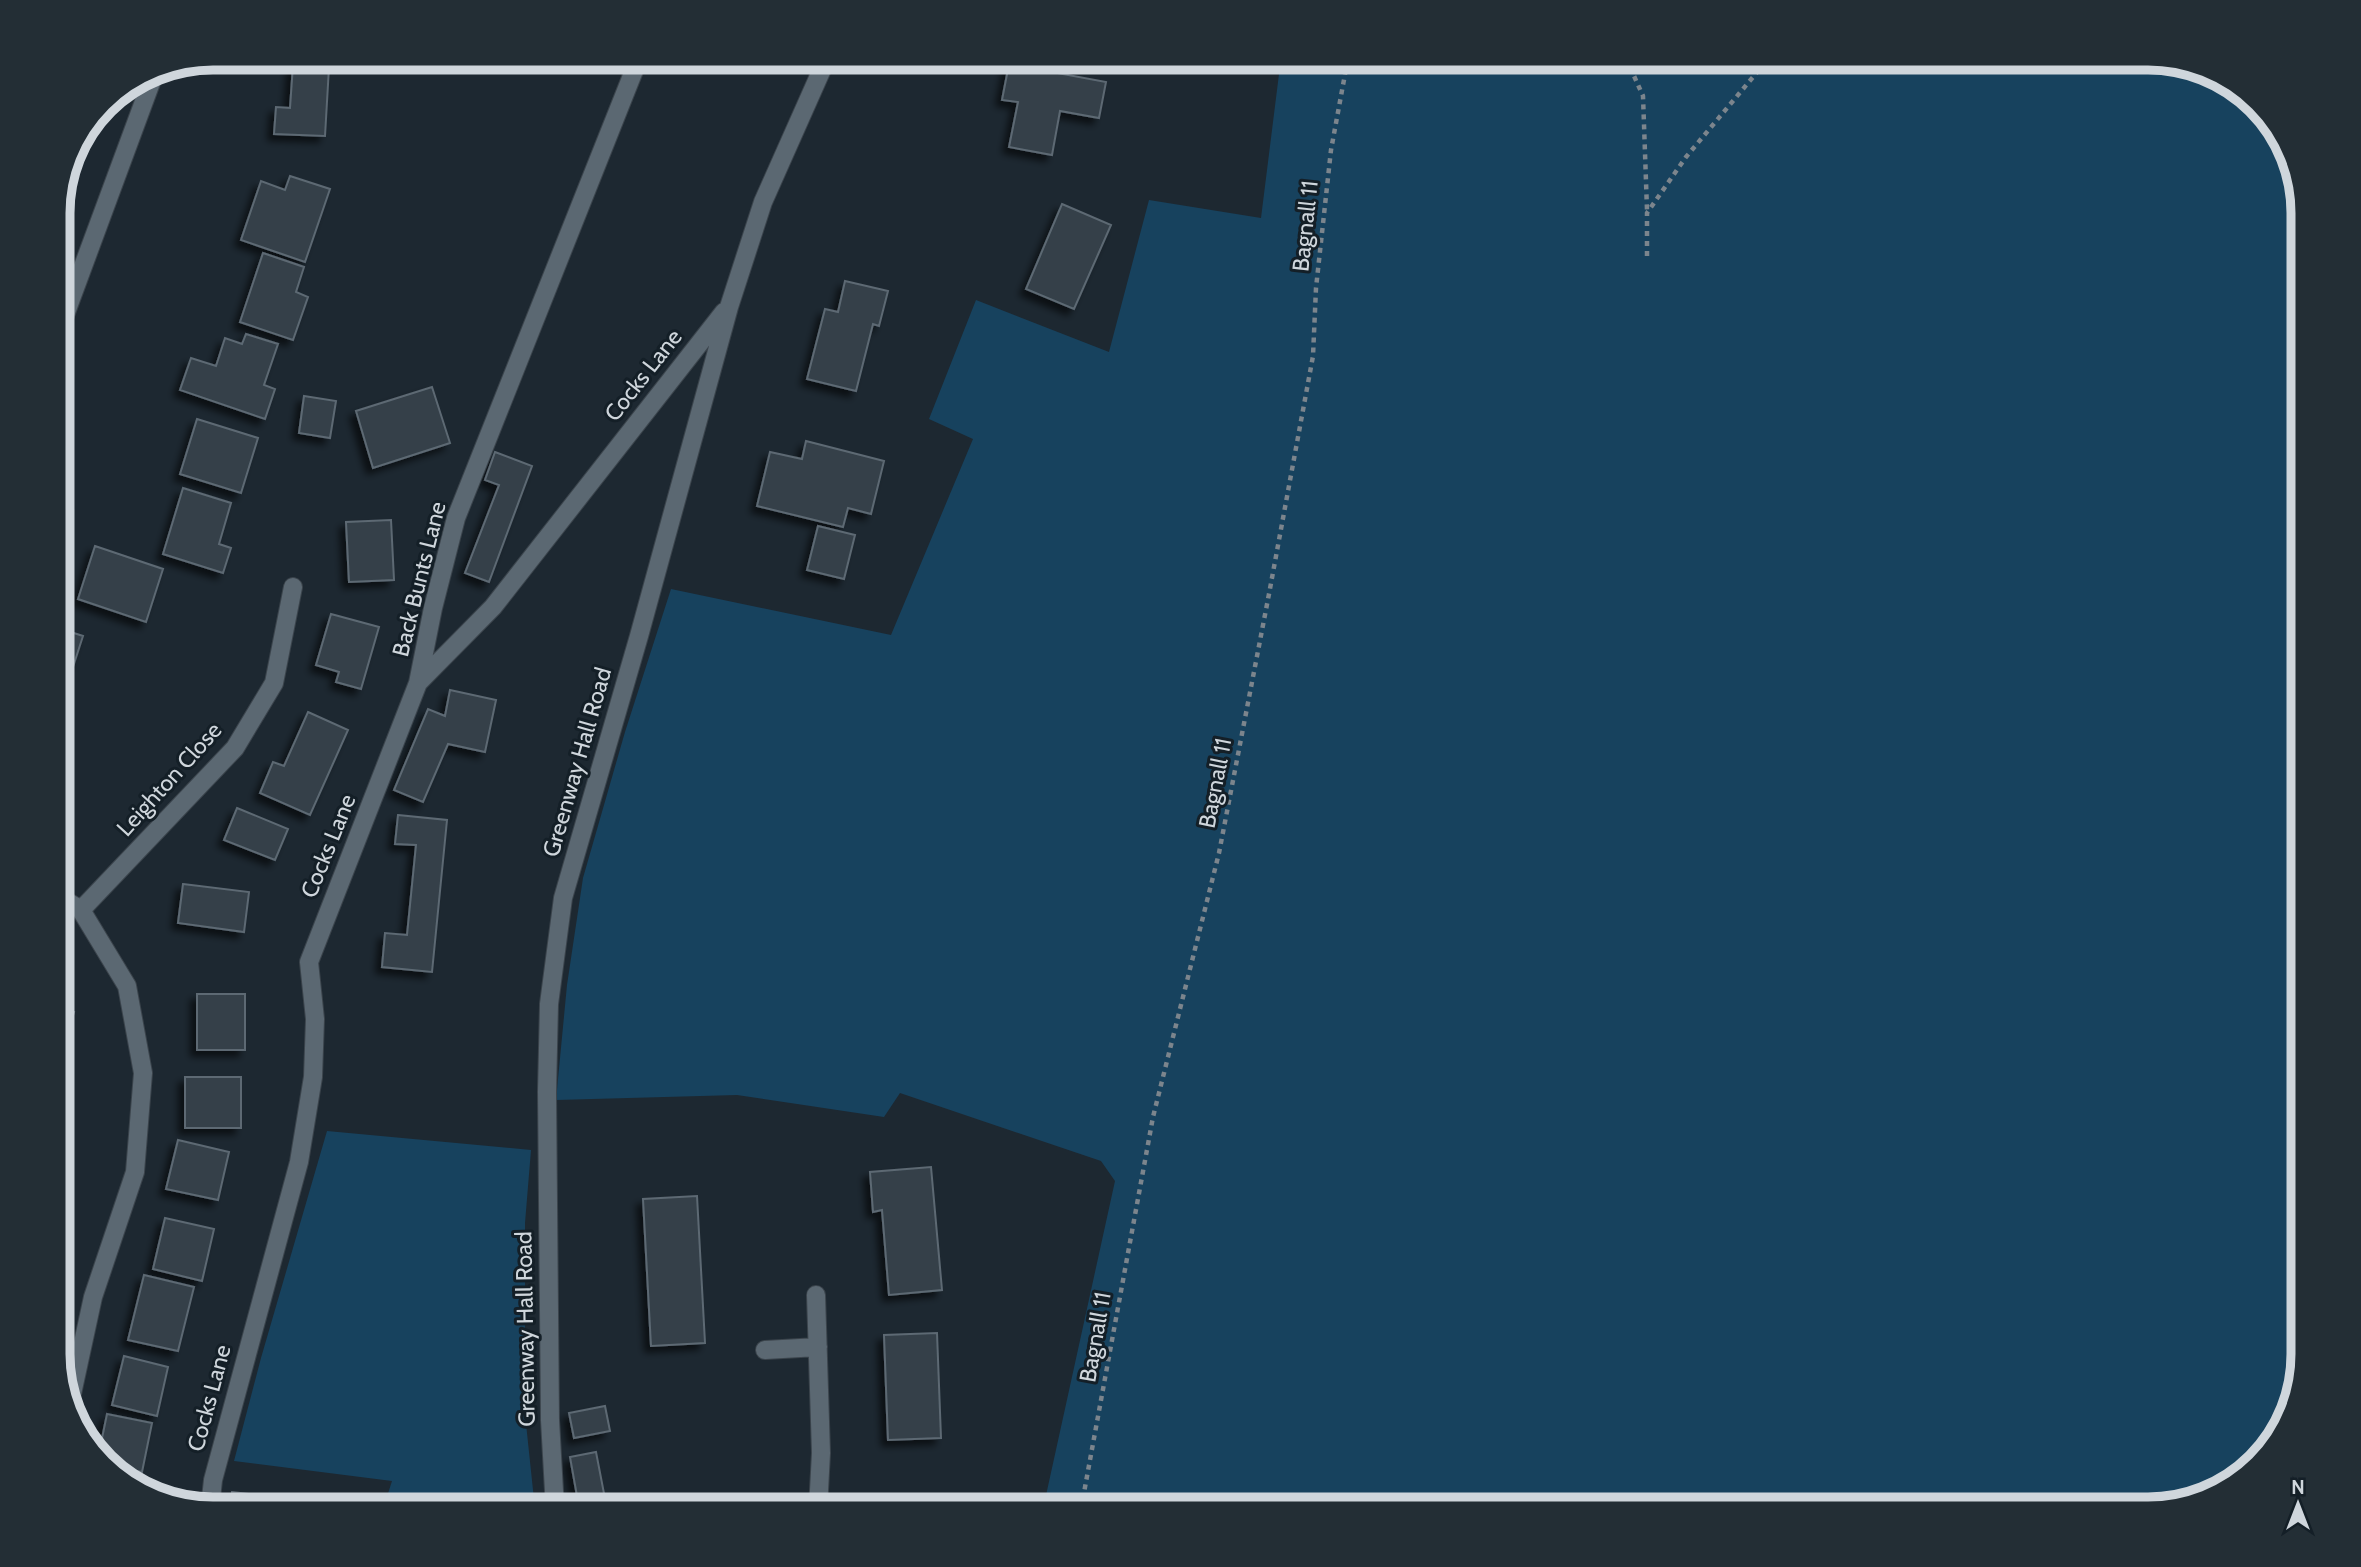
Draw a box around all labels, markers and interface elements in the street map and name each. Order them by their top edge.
street label: Bagnall 11 [1286,179,1324,273]
street label: Cocks Lane [598,323,688,427]
street label: Back Bunts Lane [386,498,452,659]
street label: Greenway Hall Road [537,664,617,860]
street label: Leighton Close [111,716,228,842]
street label: Bagnall 11 [1193,736,1237,830]
street label: Cocks Lane [295,790,362,902]
street label: Greenway Hall Road [509,1231,541,1427]
street label: Bagnall 11 [1073,1290,1117,1384]
street label: Cocks Lane [181,1341,237,1454]
north arrow [2263,1469,2333,1539]
text: N [2291,1476,2305,1499]

